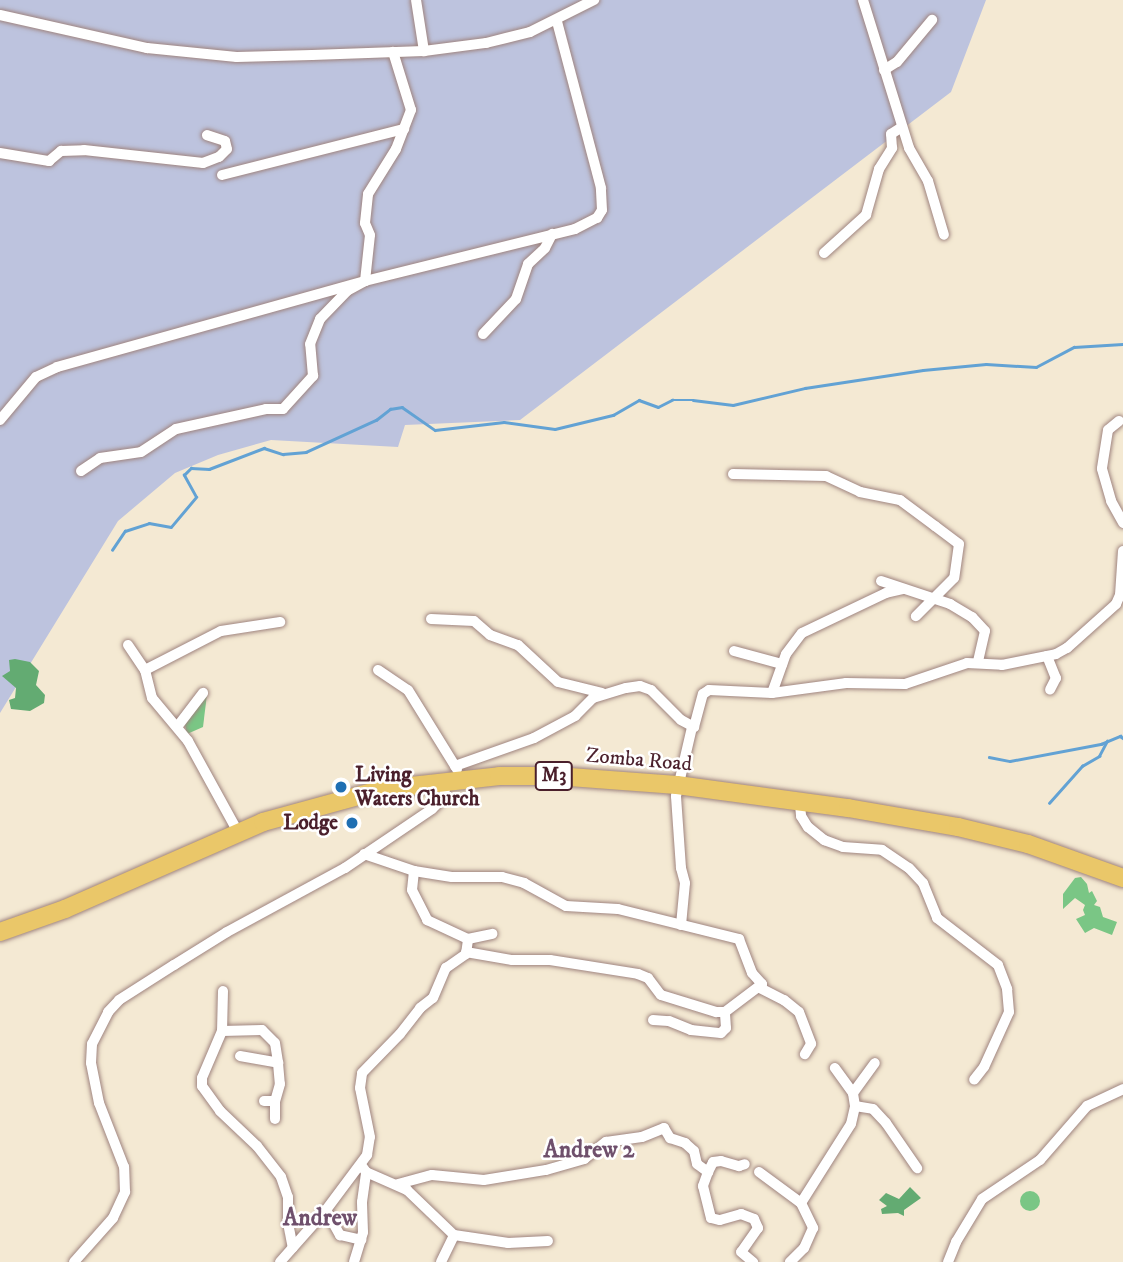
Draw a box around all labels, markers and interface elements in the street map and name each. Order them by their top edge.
street label: Zomba Road [585,743,693,777]
road number: M3 [535,761,573,792]
place label: Living Waters Church [355,762,479,812]
marker: Living Waters Church [333,779,349,795]
place label: Lodge [283,810,338,836]
marker: Lodge [344,815,360,831]
district label: Andrew 2 [544,1137,634,1165]
district label: Andrew [283,1205,357,1233]

